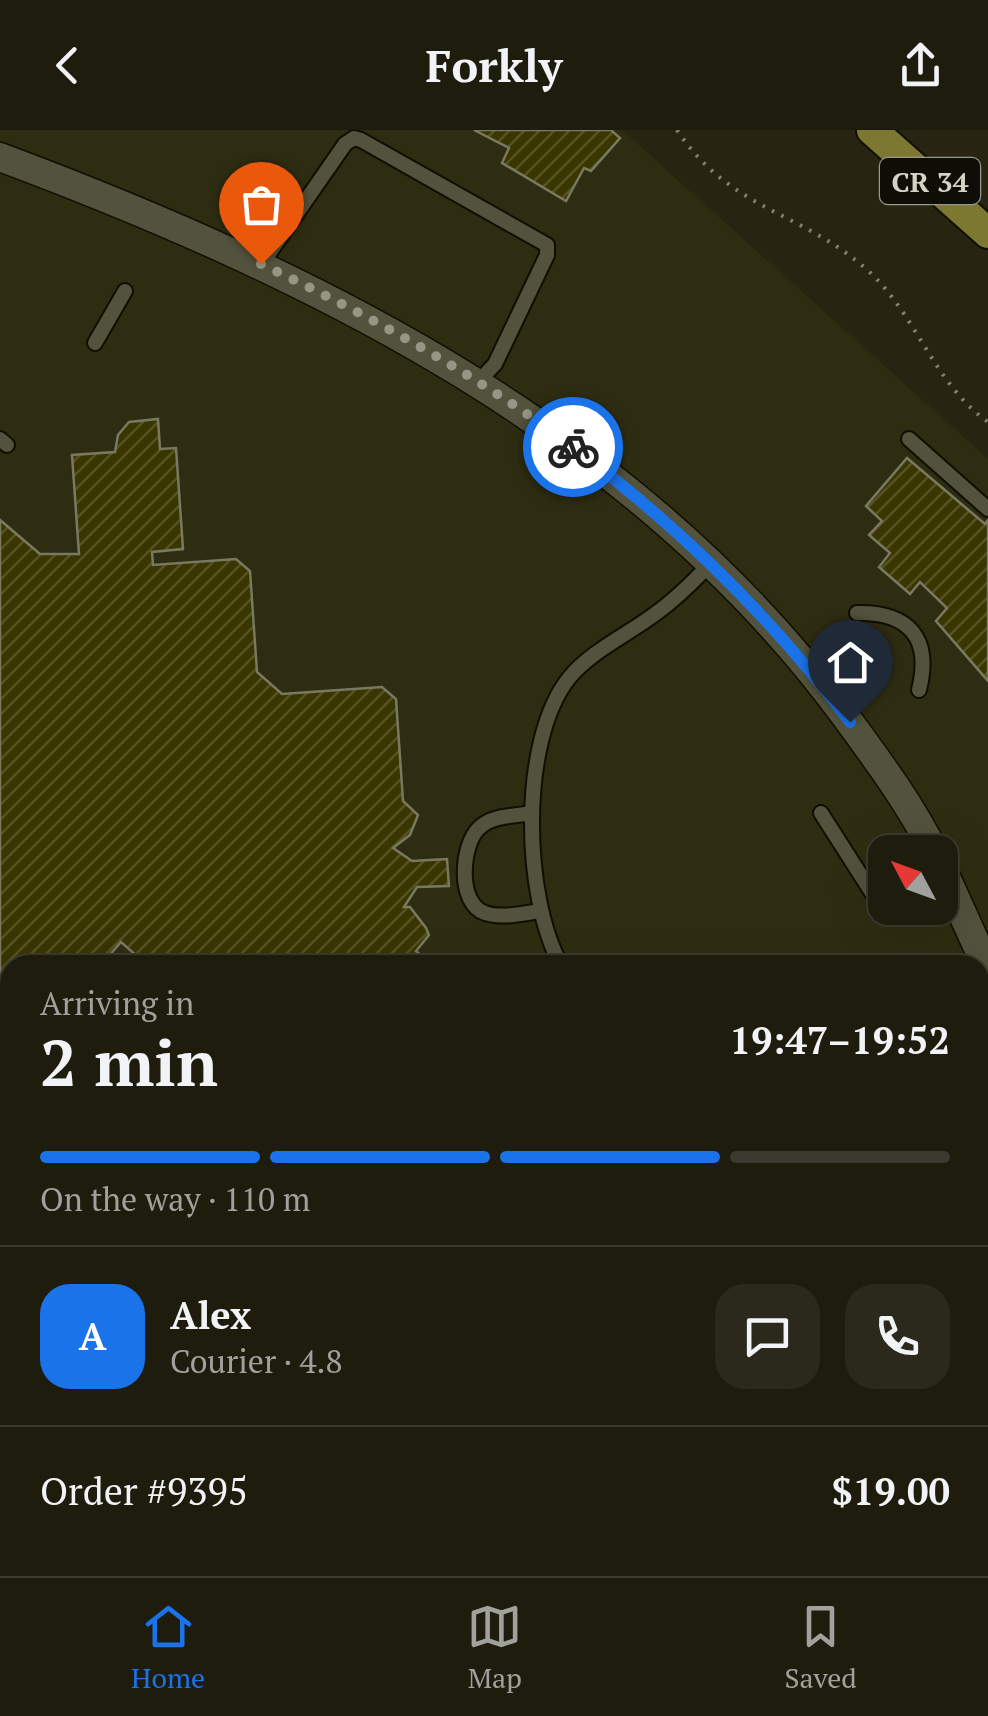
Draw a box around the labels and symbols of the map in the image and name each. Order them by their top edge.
road number: CR 34 [880,158,980,204]
pin [219,162,304,265]
courier [523,397,623,497]
pin [808,620,893,723]
north arrow [868,835,958,925]

